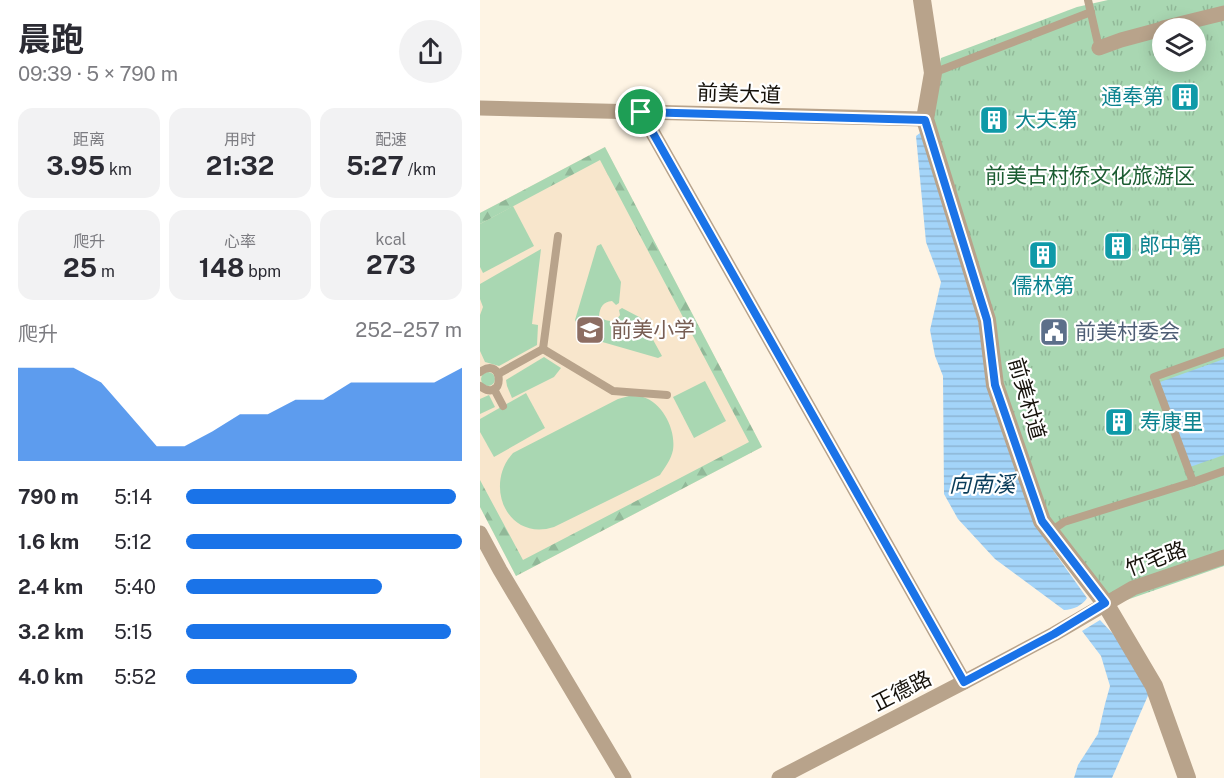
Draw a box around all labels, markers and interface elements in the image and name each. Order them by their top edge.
map controls [1152,18,1206,72]
button: layers [1152,18,1206,72]
text: 晨跑 [18,20,84,58]
button: share [399,20,462,83]
text: 09:39 · 5 × 790 m [18,62,178,86]
street label: 前美大道 [697,80,781,107]
building icon: 通奉第 [1169,81,1201,113]
place label: 通奉第 [1101,84,1164,109]
pin [615,86,666,137]
icon: arrive [624,95,657,128]
building icon: 大夫第 [978,104,1010,136]
place label: 大夫第 [1015,107,1078,132]
text: 距离 [73,130,105,149]
text: 用时 [224,130,256,149]
text: 配速 [375,130,407,149]
text: 3.95 [46,150,105,181]
text: 21:32 [206,150,274,181]
text: 5:27 [346,150,404,181]
text: km [105,160,132,179]
text: /km [404,160,436,179]
park label: 前美古村侨文化旅游区 [985,163,1195,188]
text: kcal [376,230,406,249]
building icon: 郎中第 [1102,230,1134,262]
text: 爬升 [73,232,105,251]
text: 心率 [224,232,256,251]
place label: 郎中第 [1139,233,1202,258]
building icon: 儒林第 [1027,239,1059,271]
text: 273 [366,249,416,280]
text: 25 [63,252,97,283]
text: 148 [199,252,244,283]
text: m [97,262,115,281]
text: bpm [244,262,281,281]
place label: 儒林第 [1012,273,1075,298]
school or university icon: 前美小学 [574,314,606,346]
public building icon: 前美村委会 [1038,316,1070,348]
place label: 前美小学 [611,317,695,342]
text: 252–257 m [355,318,462,342]
place label: 前美村委会 [1075,319,1180,344]
text: 爬升 [18,322,58,346]
street label: 前美村道 [1004,355,1051,443]
building icon: 寿康里 [1103,406,1135,438]
place label: 寿康里 [1140,409,1203,434]
water label: 向南溪 [949,471,1017,497]
text: 790 m [18,485,79,509]
text: 5:14 [114,485,152,509]
text: 1.6 km [18,530,79,554]
text: 5:12 [114,530,151,554]
street label: 竹宅路 [1122,536,1190,581]
text: 2.4 km [18,575,83,599]
text: 5:40 [114,575,156,599]
text: 3.2 km [18,620,84,644]
text: 5:15 [114,620,152,644]
text: 4.0 km [18,665,83,689]
text: 5:52 [114,665,156,689]
street label: 正德路 [868,665,936,716]

